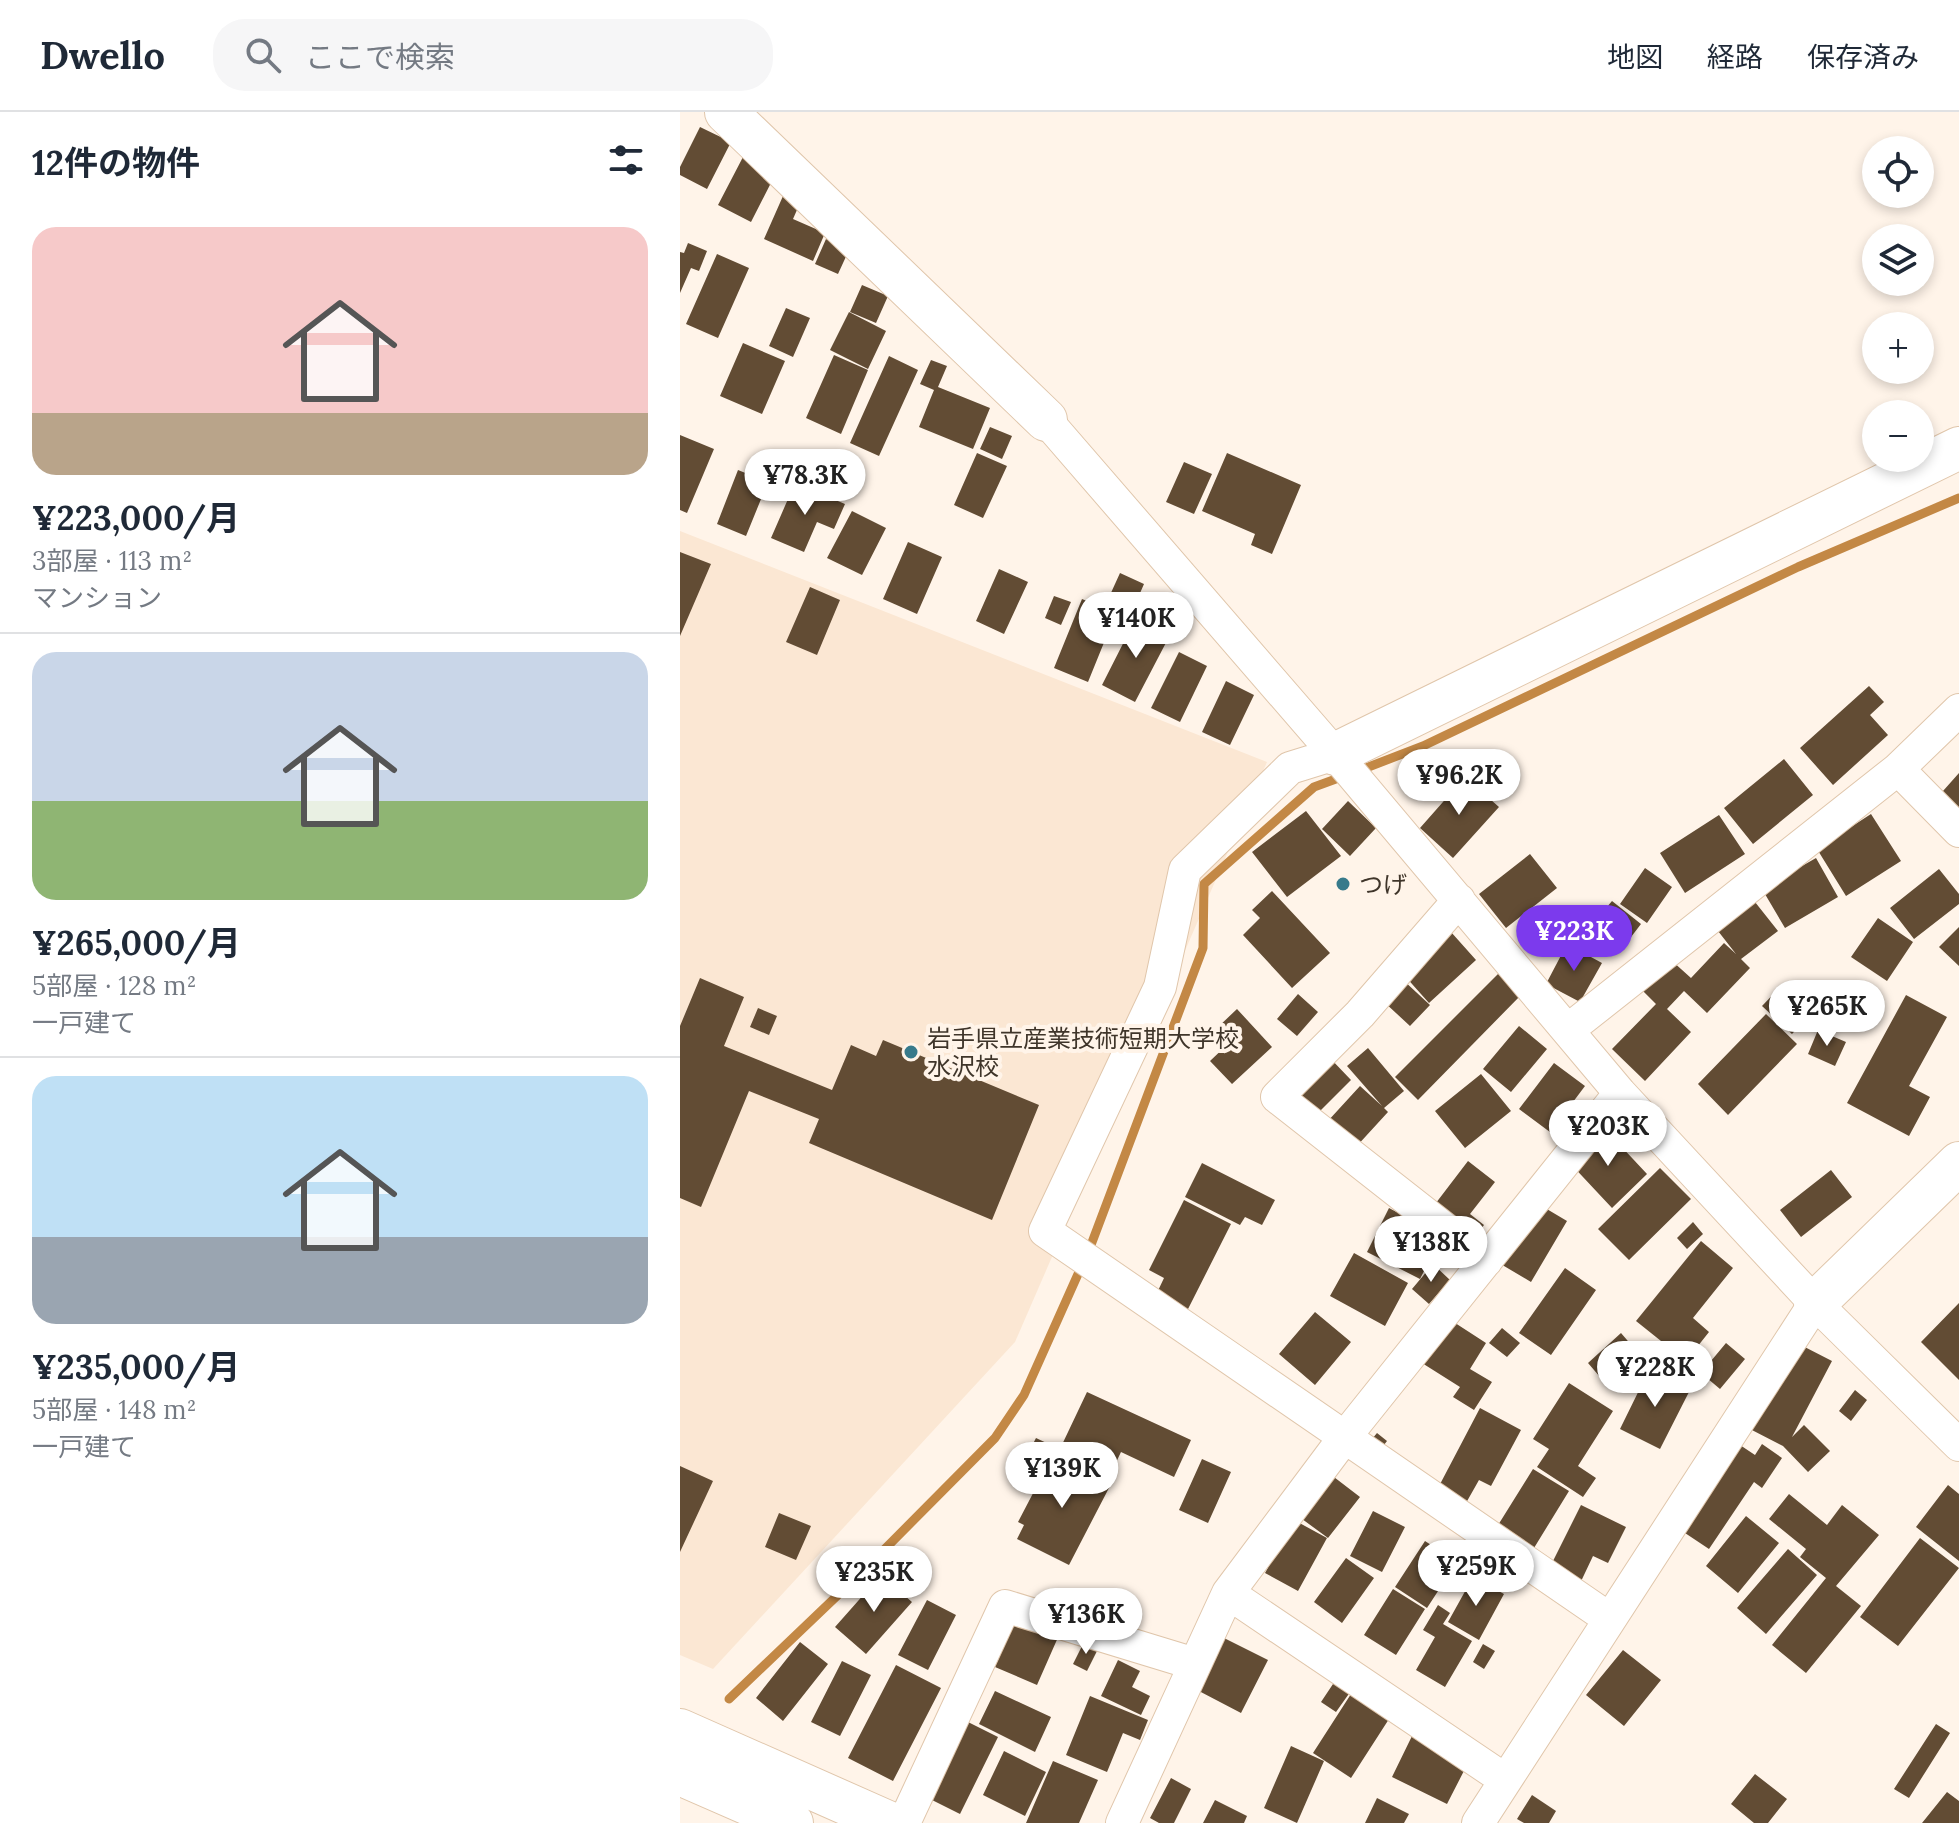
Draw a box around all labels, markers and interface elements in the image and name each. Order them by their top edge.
search box [213,19,773,91]
text: Dwello [40,31,165,79]
icon: search [241,33,285,77]
text: ここで検索 [305,38,455,76]
text: 地図 [1607,39,1663,75]
text: 経路 [1707,39,1763,75]
text: 保存済み [1807,39,1919,75]
map controls [1862,136,1934,472]
button: locate [1862,136,1934,208]
icon: filters [604,138,648,182]
text: 12件の物件 [32,141,200,184]
button: layers [1862,224,1934,296]
icon: home [268,279,412,423]
button: + [1862,312,1934,384]
button: − [1862,400,1934,472]
pin: ¥78.3K [740,449,870,517]
text: ¥78.3K [763,458,847,491]
text: ¥223,000/月 [32,496,240,539]
text: 3部屋 · 113 m² [32,544,192,577]
text: マンション [32,581,162,614]
pin: ¥140K [1080,592,1192,660]
text: ¥140K [1097,601,1175,634]
icon: home [268,704,412,848]
pin: ¥96.2K [1394,749,1524,817]
text: ¥96.2K [1415,758,1503,791]
place label: つげ [1359,869,1407,900]
marker: つげ [1334,875,1352,893]
pin: ¥223K [1518,905,1630,973]
text: ¥223K [1534,914,1614,947]
text: ¥265,000/月 [32,921,241,964]
text: 5部屋 · 128 m² [32,969,196,1002]
pin: ¥265K [1771,980,1883,1048]
text: ¥265K [1787,989,1867,1022]
text: 一戸建て [32,1006,136,1039]
place label: 岩手県立産業技術短期大学校 水沢校 [927,1023,1239,1082]
marker: 岩手県立産業技術短期大学校 水沢校 [902,1043,920,1061]
pin: ¥203K [1552,1100,1664,1168]
text: ¥203K [1567,1109,1649,1142]
icon: home [268,1128,412,1272]
pin: ¥138K [1375,1216,1487,1284]
text: ¥138K [1392,1225,1470,1258]
pin: ¥228K [1599,1341,1711,1409]
text: ¥235,000/月 [32,1345,241,1388]
text: ¥228K [1615,1350,1695,1383]
text: 5部屋 · 148 m² [32,1393,197,1426]
text: 一戸建て [32,1430,136,1463]
pin: ¥139K [1006,1442,1118,1510]
text: ¥139K [1023,1451,1101,1484]
pin: ¥259K [1420,1540,1532,1608]
pin: ¥235K [818,1546,930,1614]
text: ¥259K [1436,1549,1516,1582]
text: ¥235K [834,1555,914,1588]
pin: ¥136K [1030,1588,1142,1656]
text: ¥136K [1047,1597,1125,1630]

